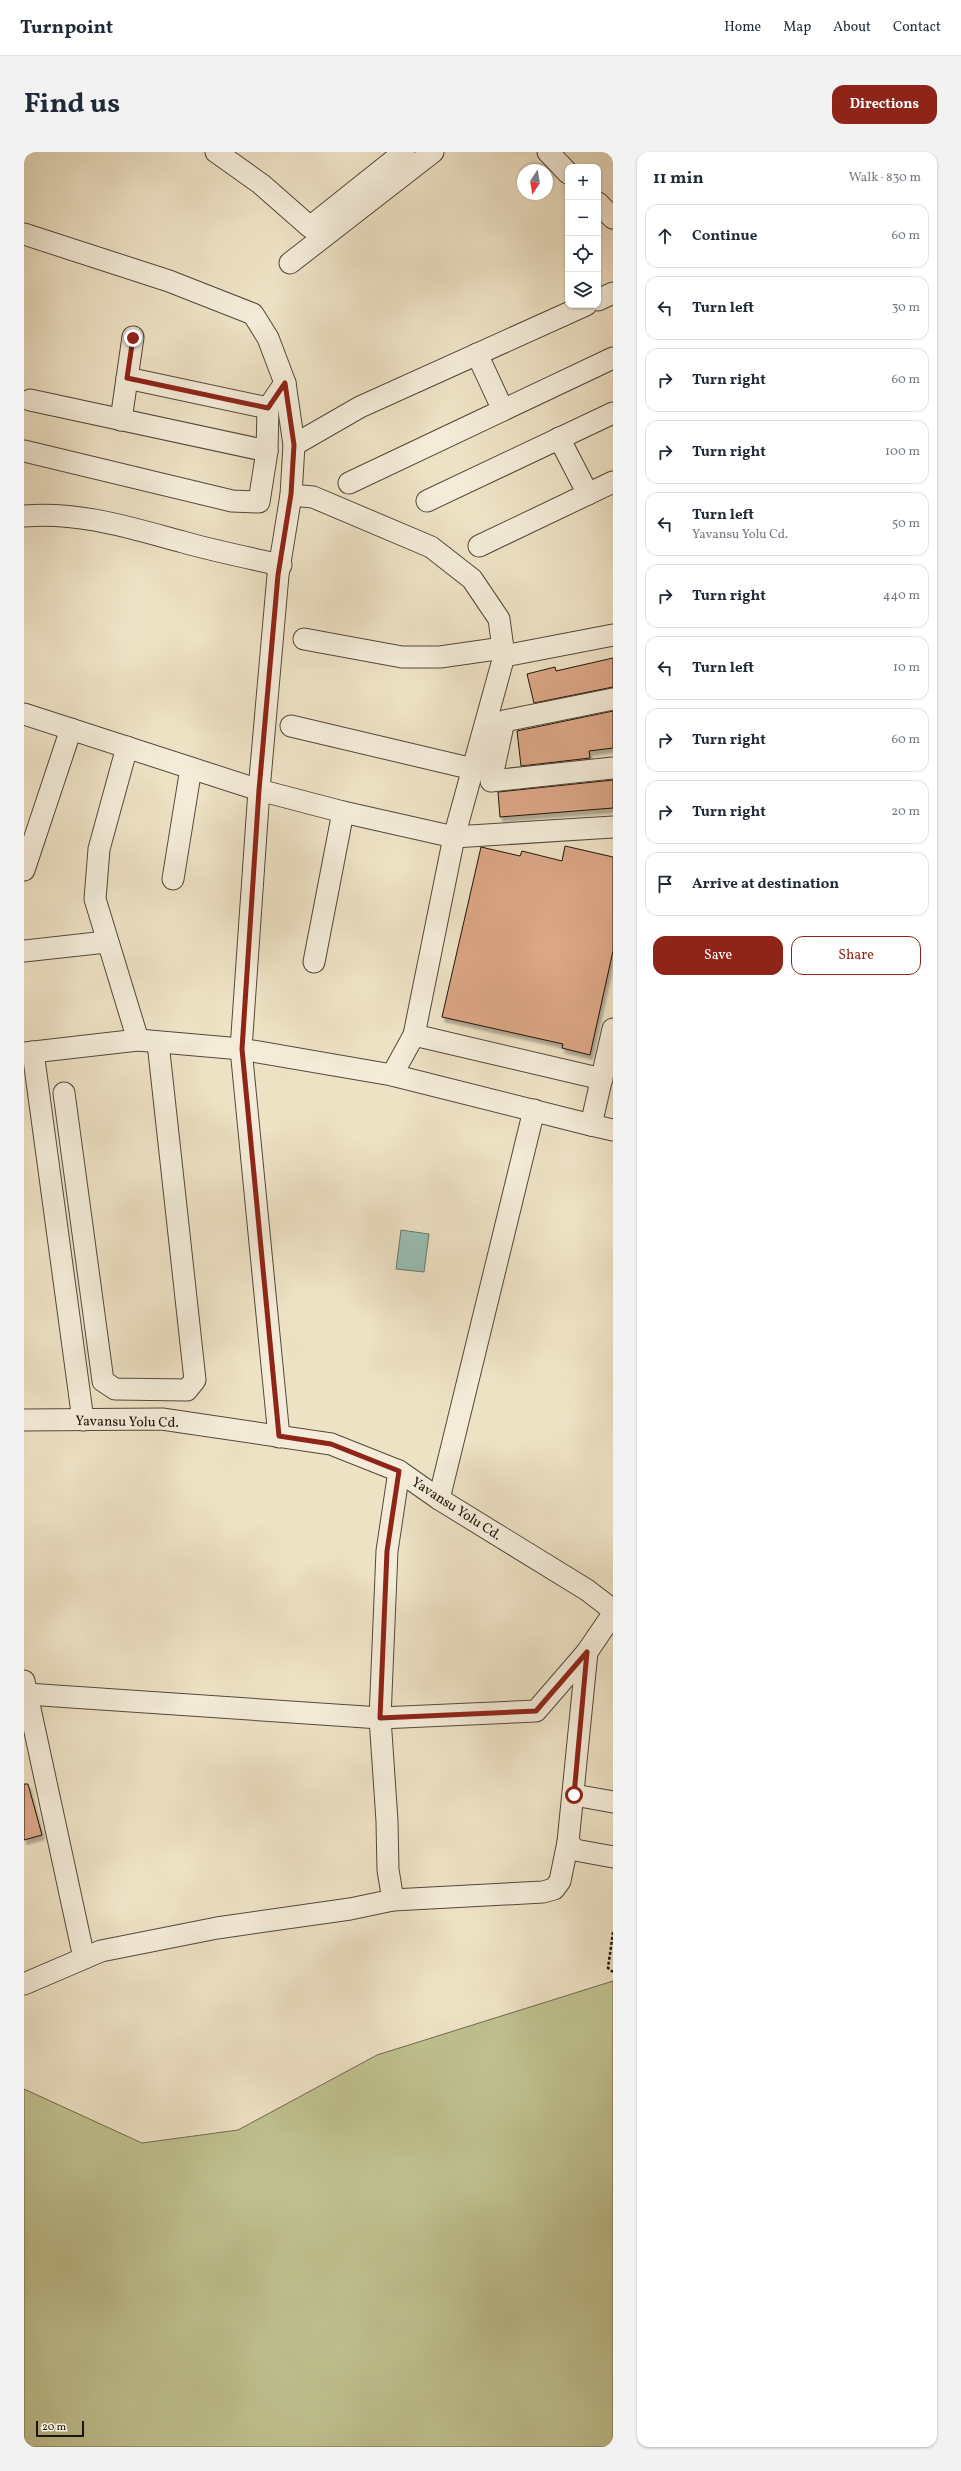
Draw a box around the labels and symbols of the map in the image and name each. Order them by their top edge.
north arrow [517,164,553,200]
route end [124,329,142,347]
street label: Yavansu Yolu Cd. [75,1412,179,1433]
street label: Yavansu Yolu Cd. [408,1473,505,1545]
route start [565,1786,583,1804]
scale bar [36,2419,84,2438]

